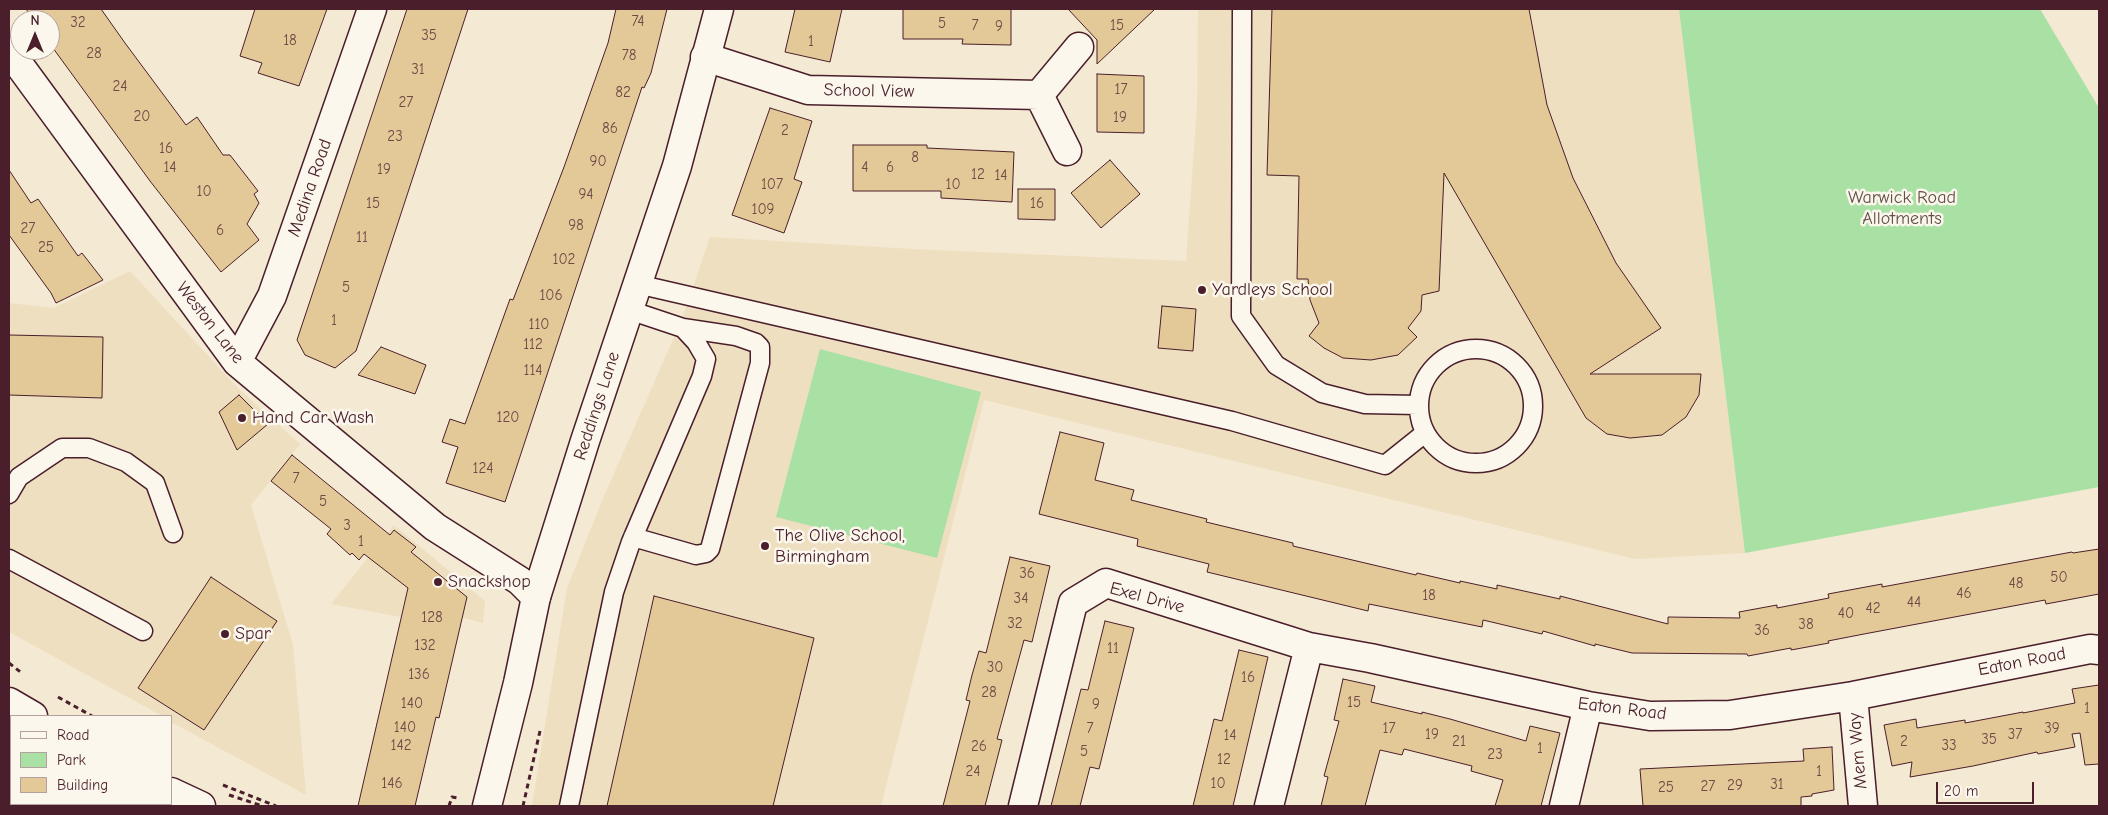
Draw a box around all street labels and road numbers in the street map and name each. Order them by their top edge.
street label: School View [823,79,915,103]
street label: Medina Road [283,136,337,240]
street label: Weston Lane [171,278,249,368]
street label: Reddings Lane [569,349,625,463]
street label: Exel Drive [1107,578,1187,618]
street label: Eaton Road [1976,643,2068,681]
street label: Eaton Road [1576,693,1668,725]
street label: Mem Way [1844,712,1872,790]

